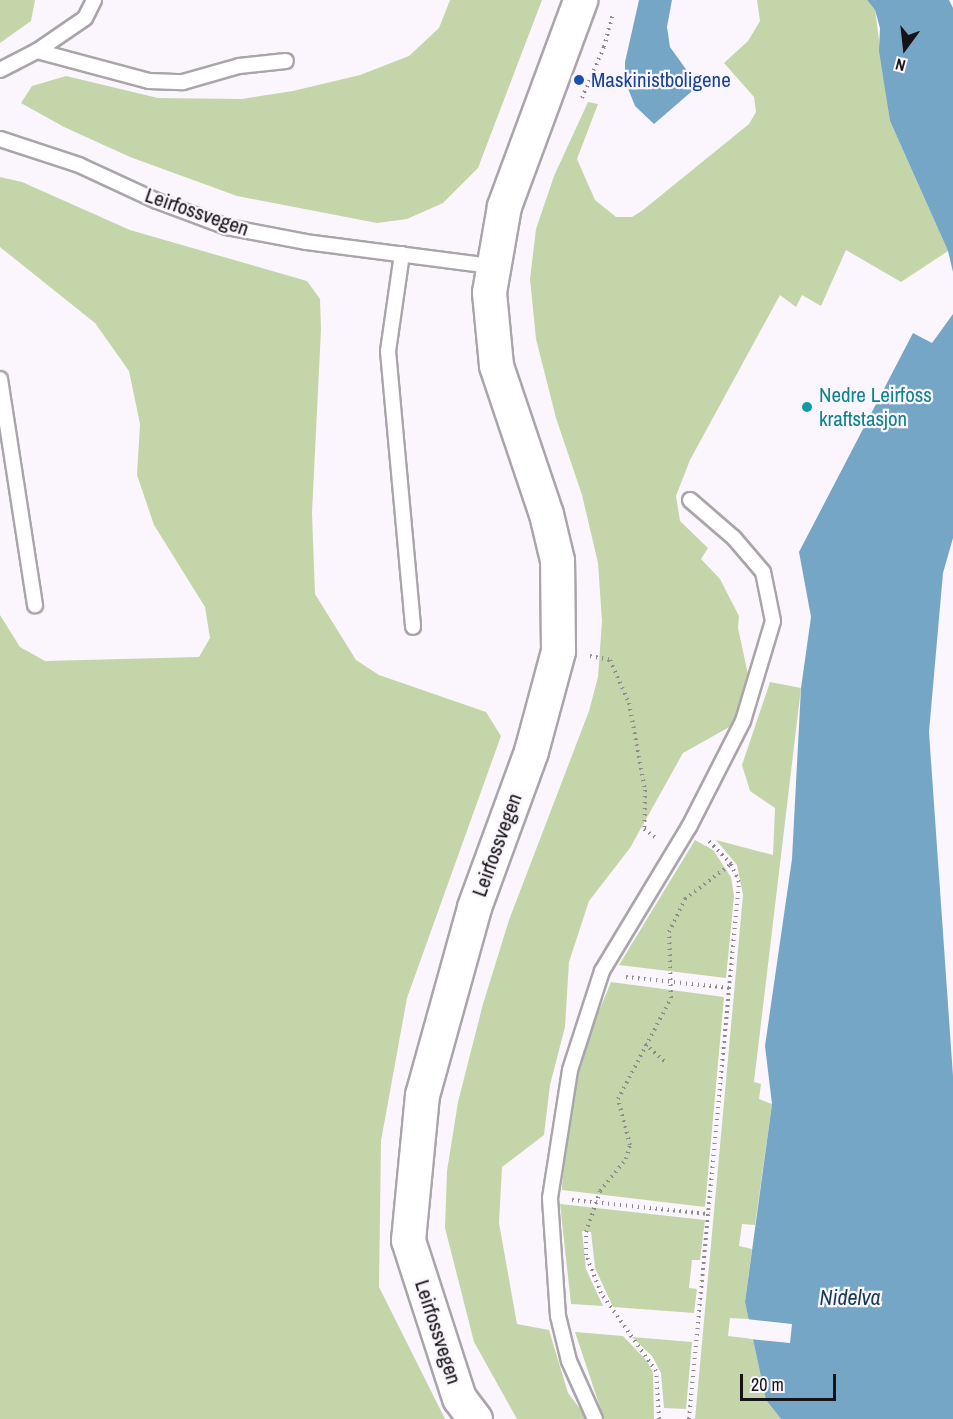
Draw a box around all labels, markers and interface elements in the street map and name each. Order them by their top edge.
north arrow [875,18,935,78]
text: N [893,54,908,77]
place label: Maskinistboligene [591,67,731,93]
marker: Maskinistboligene [572,73,586,87]
street label: Leirfossvegen [142,182,252,242]
place label: Nedre Leirfoss kraftstasjon [819,382,932,432]
marker: Nedre Leirfoss kraftstasjon [800,400,814,414]
street label: Leirfossvegen [467,790,527,900]
street label: Leirfossvegen [409,1277,467,1387]
water label: Nidelva [819,1285,881,1311]
scale bar [743,1362,839,1400]
text: 20 m [751,1372,784,1397]

